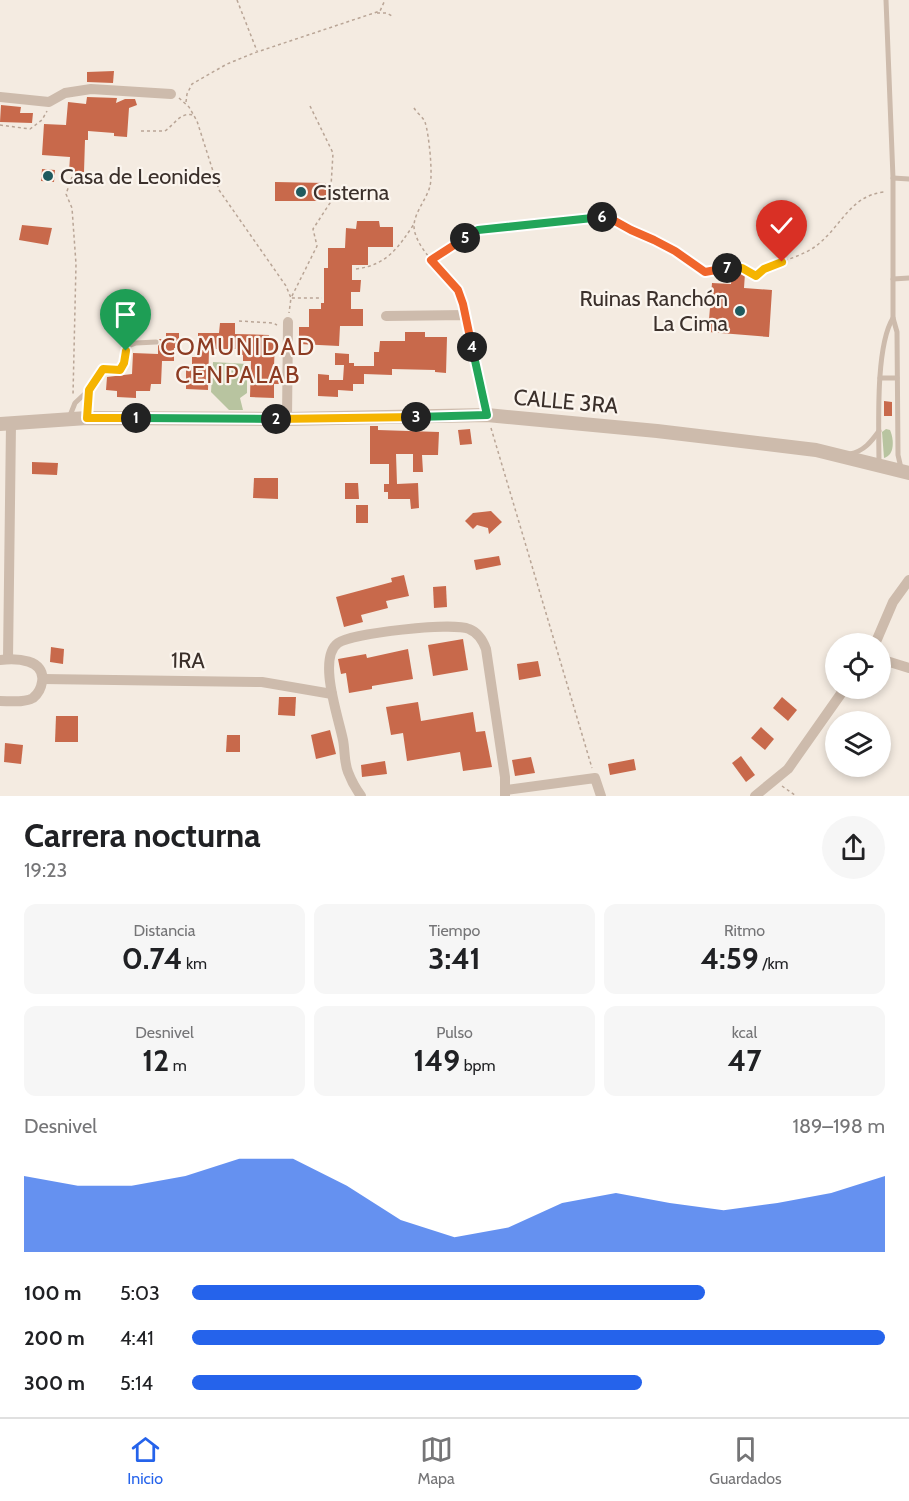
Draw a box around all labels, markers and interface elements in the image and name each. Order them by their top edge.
place label: Casa de Leonides [60,163,221,190]
marker: Casa de Leonides [41,169,55,183]
place label: Cisterna [313,179,390,206]
marker: Cisterna [294,185,308,199]
pin [756,200,807,262]
pin: 6 [587,202,617,232]
text: 6 [598,207,607,226]
icon: check [765,209,798,242]
pin: 5 [450,223,480,253]
text: 5 [461,228,469,247]
pin: 7 [712,253,742,283]
text: 7 [723,258,731,277]
place label: Ruinas Ranchón La Cima [580,285,728,337]
pin [100,289,151,351]
icon: arrive [109,298,142,331]
marker: Ruinas Ranchón La Cima [733,304,747,318]
district label: COMUNIDAD CENPALAB [160,332,316,389]
pin: 4 [457,332,487,362]
text: 4 [467,337,477,356]
street label: CALLE 3RA [512,383,620,420]
pin: 3 [401,402,431,432]
pin: 1 [121,403,151,433]
pin: 2 [261,404,291,434]
text: 3 [412,407,420,426]
text: 1 [133,408,139,427]
text: 2 [272,409,280,428]
map controls [825,633,891,777]
button: locate [825,633,891,699]
street label: 1RA [171,647,206,674]
button: layers [825,711,891,777]
text: Carrera nocturna [24,815,261,855]
button: share [822,816,885,879]
text: 19:23 [24,858,67,882]
text: Distancia [134,921,195,940]
text: Tiempo [429,921,480,940]
text: Ritmo [724,921,765,940]
text: 0.74 [122,940,182,977]
text: 3:41 [428,940,481,977]
text: 4:59 [700,940,759,977]
text: km [182,954,207,973]
text: /km [759,954,789,973]
text: Desnivel [135,1023,194,1042]
text: Pulso [436,1023,473,1042]
text: kcal [732,1023,757,1042]
text: 12 [142,1042,169,1079]
text: 149 [414,1042,460,1079]
text: 47 [728,1042,761,1079]
text: m [169,1056,187,1075]
text: bpm [460,1056,496,1075]
text: Desnivel [24,1114,97,1138]
text: 189–198 m [792,1114,885,1138]
text: 100 m [24,1281,82,1305]
text: 5:03 [120,1281,160,1305]
text: 200 m [24,1326,85,1350]
text: 4:41 [120,1326,154,1350]
text: 300 m [24,1371,85,1395]
text: 5:14 [120,1371,153,1395]
tab: Inicio [127,1433,163,1488]
tab: Mapa [418,1433,455,1488]
tab: Guardados [709,1433,782,1488]

